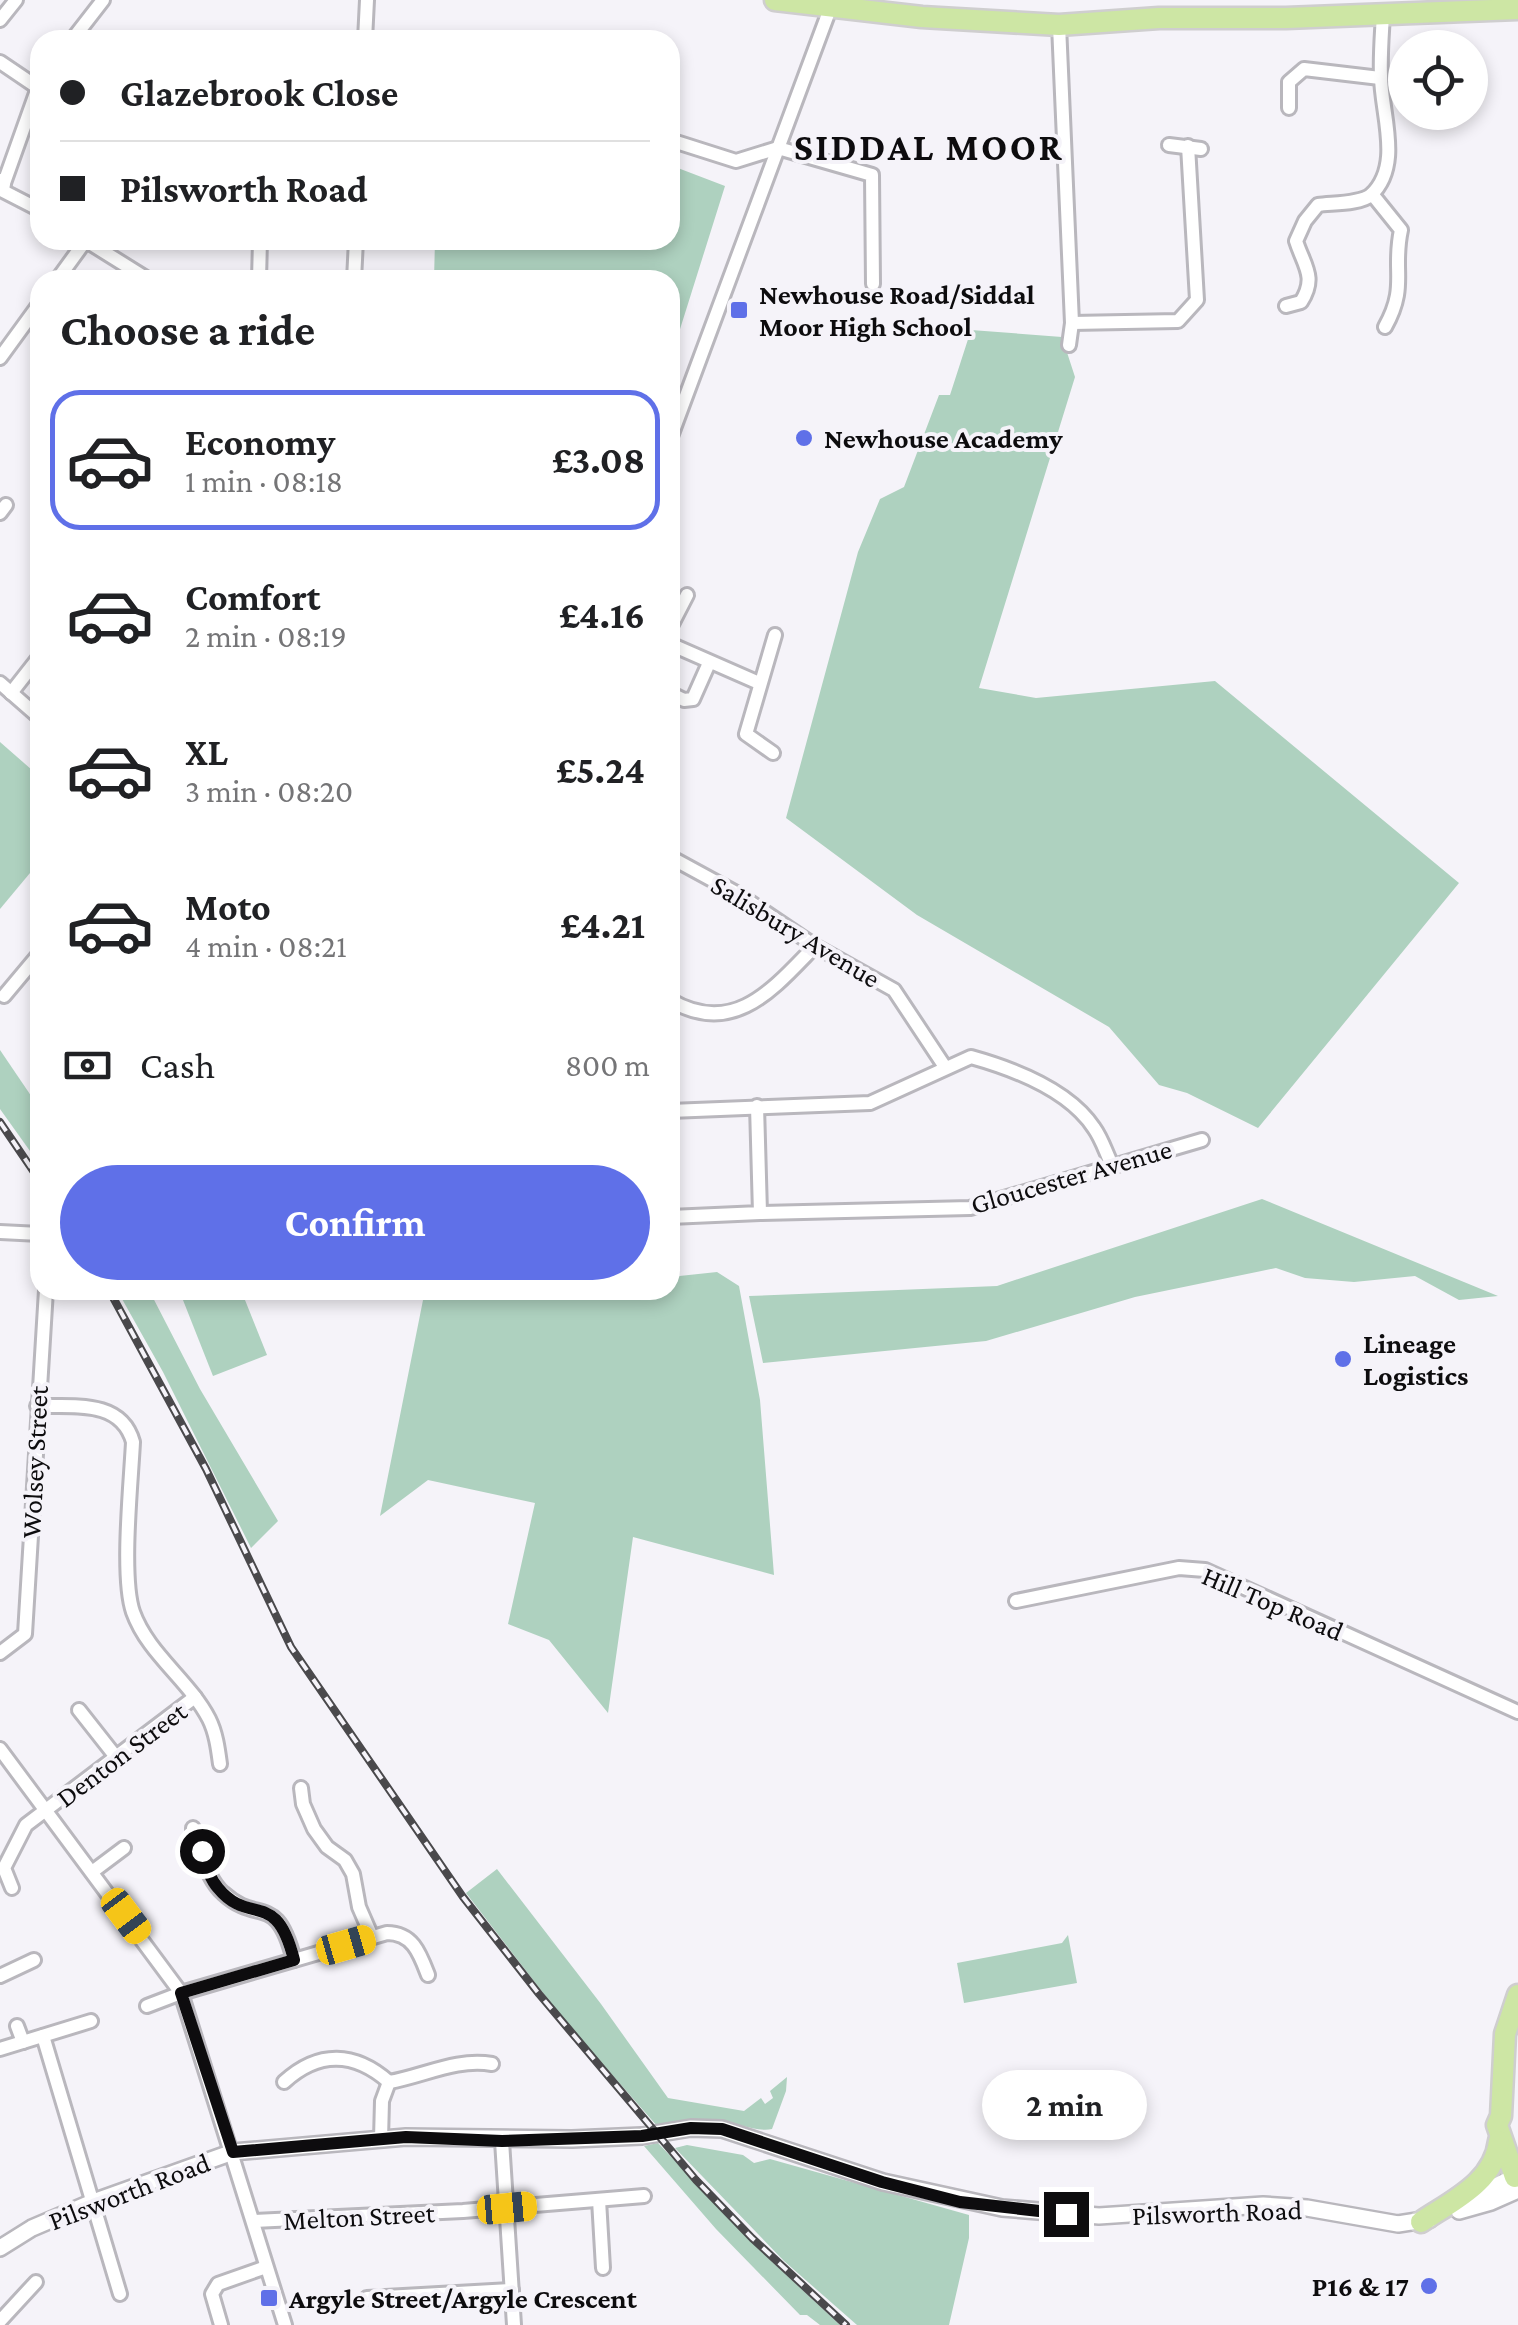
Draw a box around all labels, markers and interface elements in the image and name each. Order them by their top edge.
map controls [1388,30,1488,130]
button: locate [1388,30,1488,130]
text: Glazebrook Close [120,72,398,114]
district label: SIDDAL MOOR [794,126,1064,168]
text: Pilsworth Road [120,168,367,210]
place label: Newhouse Road/Siddal Moor High School [759,279,1035,342]
marker: Newhouse Road/Siddal Moor High School [728,299,750,321]
text: Choose a ride [60,305,315,355]
icon: car [65,415,155,505]
text: Economy [185,421,335,463]
place label: Newhouse Academy [824,423,1063,454]
marker: Newhouse Academy [793,427,815,449]
text: £3.08 [552,439,645,481]
text: 1 min · 08:18 [185,463,343,499]
icon: car [65,570,155,660]
text: Comfort [185,576,321,618]
text: £4.16 [559,594,645,636]
text: 2 min · 08:19 [185,618,347,654]
icon: car [65,725,155,815]
text: XL [185,731,228,773]
text: £5.24 [556,749,645,791]
text: 3 min · 08:20 [185,773,353,809]
street label: Salisbury Avenue [706,869,886,994]
icon: car [65,880,155,970]
text: Moto [185,886,271,928]
text: £4.21 [560,904,645,946]
text: 4 min · 08:21 [185,928,347,964]
icon: cash [60,1038,115,1093]
text: Cash [140,1044,215,1086]
text: 800 m [565,1047,650,1083]
street label: Gloucester Avenue [967,1133,1175,1220]
button: Confirm [60,1165,650,1280]
place label: Lineage Logistics [1363,1328,1469,1391]
marker: Lineage Logistics [1332,1348,1354,1370]
street label: Wolsey Street [15,1384,54,1539]
street label: Hill Top Road [1198,1560,1348,1647]
street label: Denton Street [50,1695,193,1813]
route start [180,1829,225,1874]
car [96,1883,156,1949]
car [313,1922,379,1968]
callout: 2 min [984,2069,1148,2139]
text: 2 min [1026,2087,1103,2123]
street label: Pilsworth Road [44,2146,214,2236]
car [476,2190,538,2226]
route end [1044,2192,1089,2237]
street label: Pilsworth Road [1131,2194,1303,2231]
street label: Melton Street [282,2197,436,2236]
place label: P16 & 17 [1312,2271,1409,2302]
marker: P16 & 17 [1418,2275,1440,2297]
place label: Argyle Street/Argyle Crescent [288,2283,638,2314]
marker: Argyle Street/Argyle Crescent [258,2287,280,2309]

